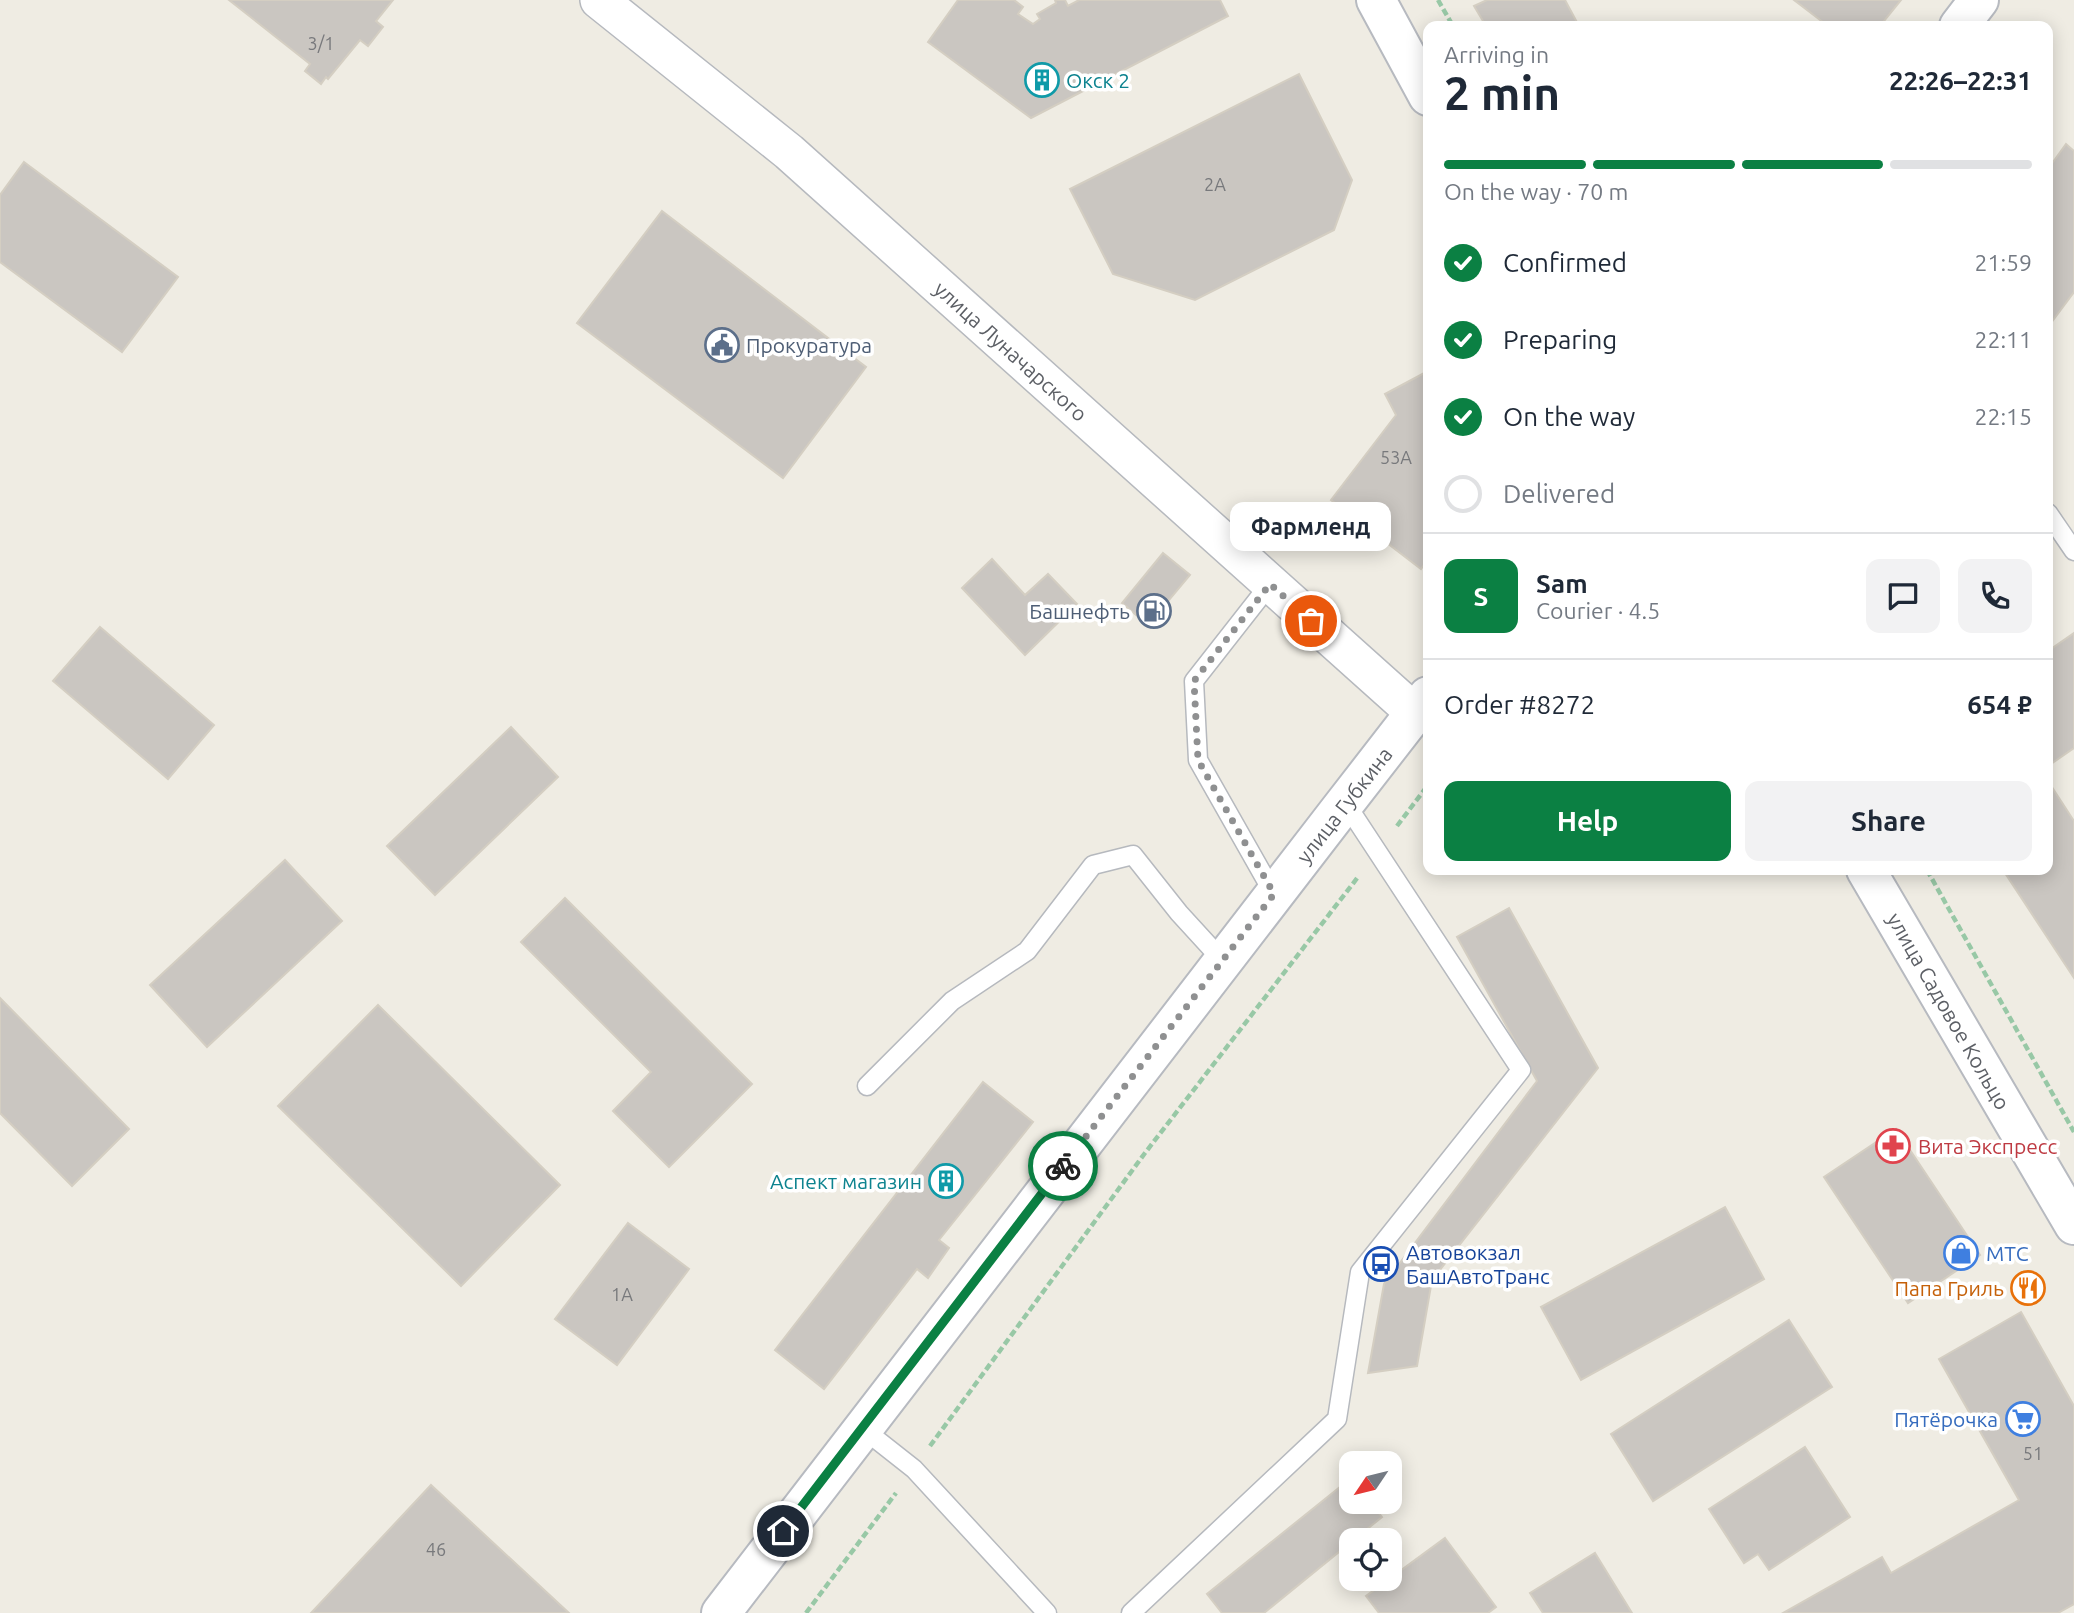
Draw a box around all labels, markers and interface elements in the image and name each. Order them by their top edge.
house number: 3/1 [308,33,334,53]
text: Arriving in [1444,42,1549,67]
building icon: Окск 2 [1023,61,1061,99]
text: 22:26–22:31 [1889,66,2032,95]
text: 2 min [1444,67,1560,119]
place label: Окск 2 [1066,68,1130,92]
house number: 2А [1204,174,1226,194]
text: On the way · 70 m [1444,179,1628,204]
icon: check [1444,244,1482,282]
text: Confirmed [1503,248,1627,277]
text: 21:59 [1974,250,2032,275]
street label: улица Луначарского [930,276,1092,426]
icon: check [1444,321,1482,359]
text: Preparing [1503,325,1617,354]
public building icon: Прокуратура [703,326,741,364]
text: 22:11 [1974,327,2032,352]
place label: Прокуратура [746,333,872,357]
icon: check [1444,398,1482,436]
text: On the way [1503,402,1635,431]
text: 22:15 [1974,404,2032,429]
house number: 53А [1380,447,1412,467]
text: Delivered [1503,479,1615,508]
callout: Фармленд [1230,502,1392,551]
text: Фармленд [1251,514,1370,539]
button: chat [1866,559,1940,633]
button: phone [1958,559,2032,633]
text: Sam [1536,569,1588,598]
text: S [1474,582,1488,611]
pin [1281,591,1341,651]
fuel station icon: Башнефть [1135,592,1173,630]
text: Courier · 4.5 [1536,598,1660,623]
place label: Башнефть [1029,599,1130,623]
icon: bag [1292,602,1330,640]
text: Order #8272 [1444,690,1595,719]
text: 654 ₽ [1967,690,2032,719]
street label: улица Губкина [1291,742,1397,868]
button: Help [1444,781,1731,861]
button: Share [1745,781,2032,861]
street label: улица Садовое Кольцо [1883,908,2015,1114]
pharmacy icon: Вита Экспресс [1874,1127,1912,1165]
courier [1028,1131,1098,1201]
place label: Вита Экспресс [1918,1134,2058,1158]
icon: bike [1044,1147,1082,1185]
building icon: Аспект магазин [927,1162,965,1200]
place label: Аспект магазин [770,1169,922,1193]
shop icon: МТС [1942,1234,1980,1272]
place label: Автовокзал БашАвтоТранс [1406,1240,1550,1288]
place label: МТС [1986,1241,2029,1265]
bus stop icon: Автовокзал БашАвтоТранс [1362,1245,1400,1283]
restaurant icon: Папа Гриль [2009,1269,2047,1307]
place label: Папа Гриль [1894,1276,2004,1300]
house number: 1А [611,1284,633,1304]
supermarket icon: Пятёрочка [2004,1400,2042,1438]
place label: Пятёрочка [1894,1407,1998,1431]
house number: 51 [2023,1443,2043,1463]
north arrow [1339,1451,1402,1514]
map controls [1339,1451,1402,1591]
pin [753,1501,813,1561]
icon: home [764,1512,802,1550]
button: locate [1339,1528,1402,1591]
house number: 46 [426,1539,446,1559]

